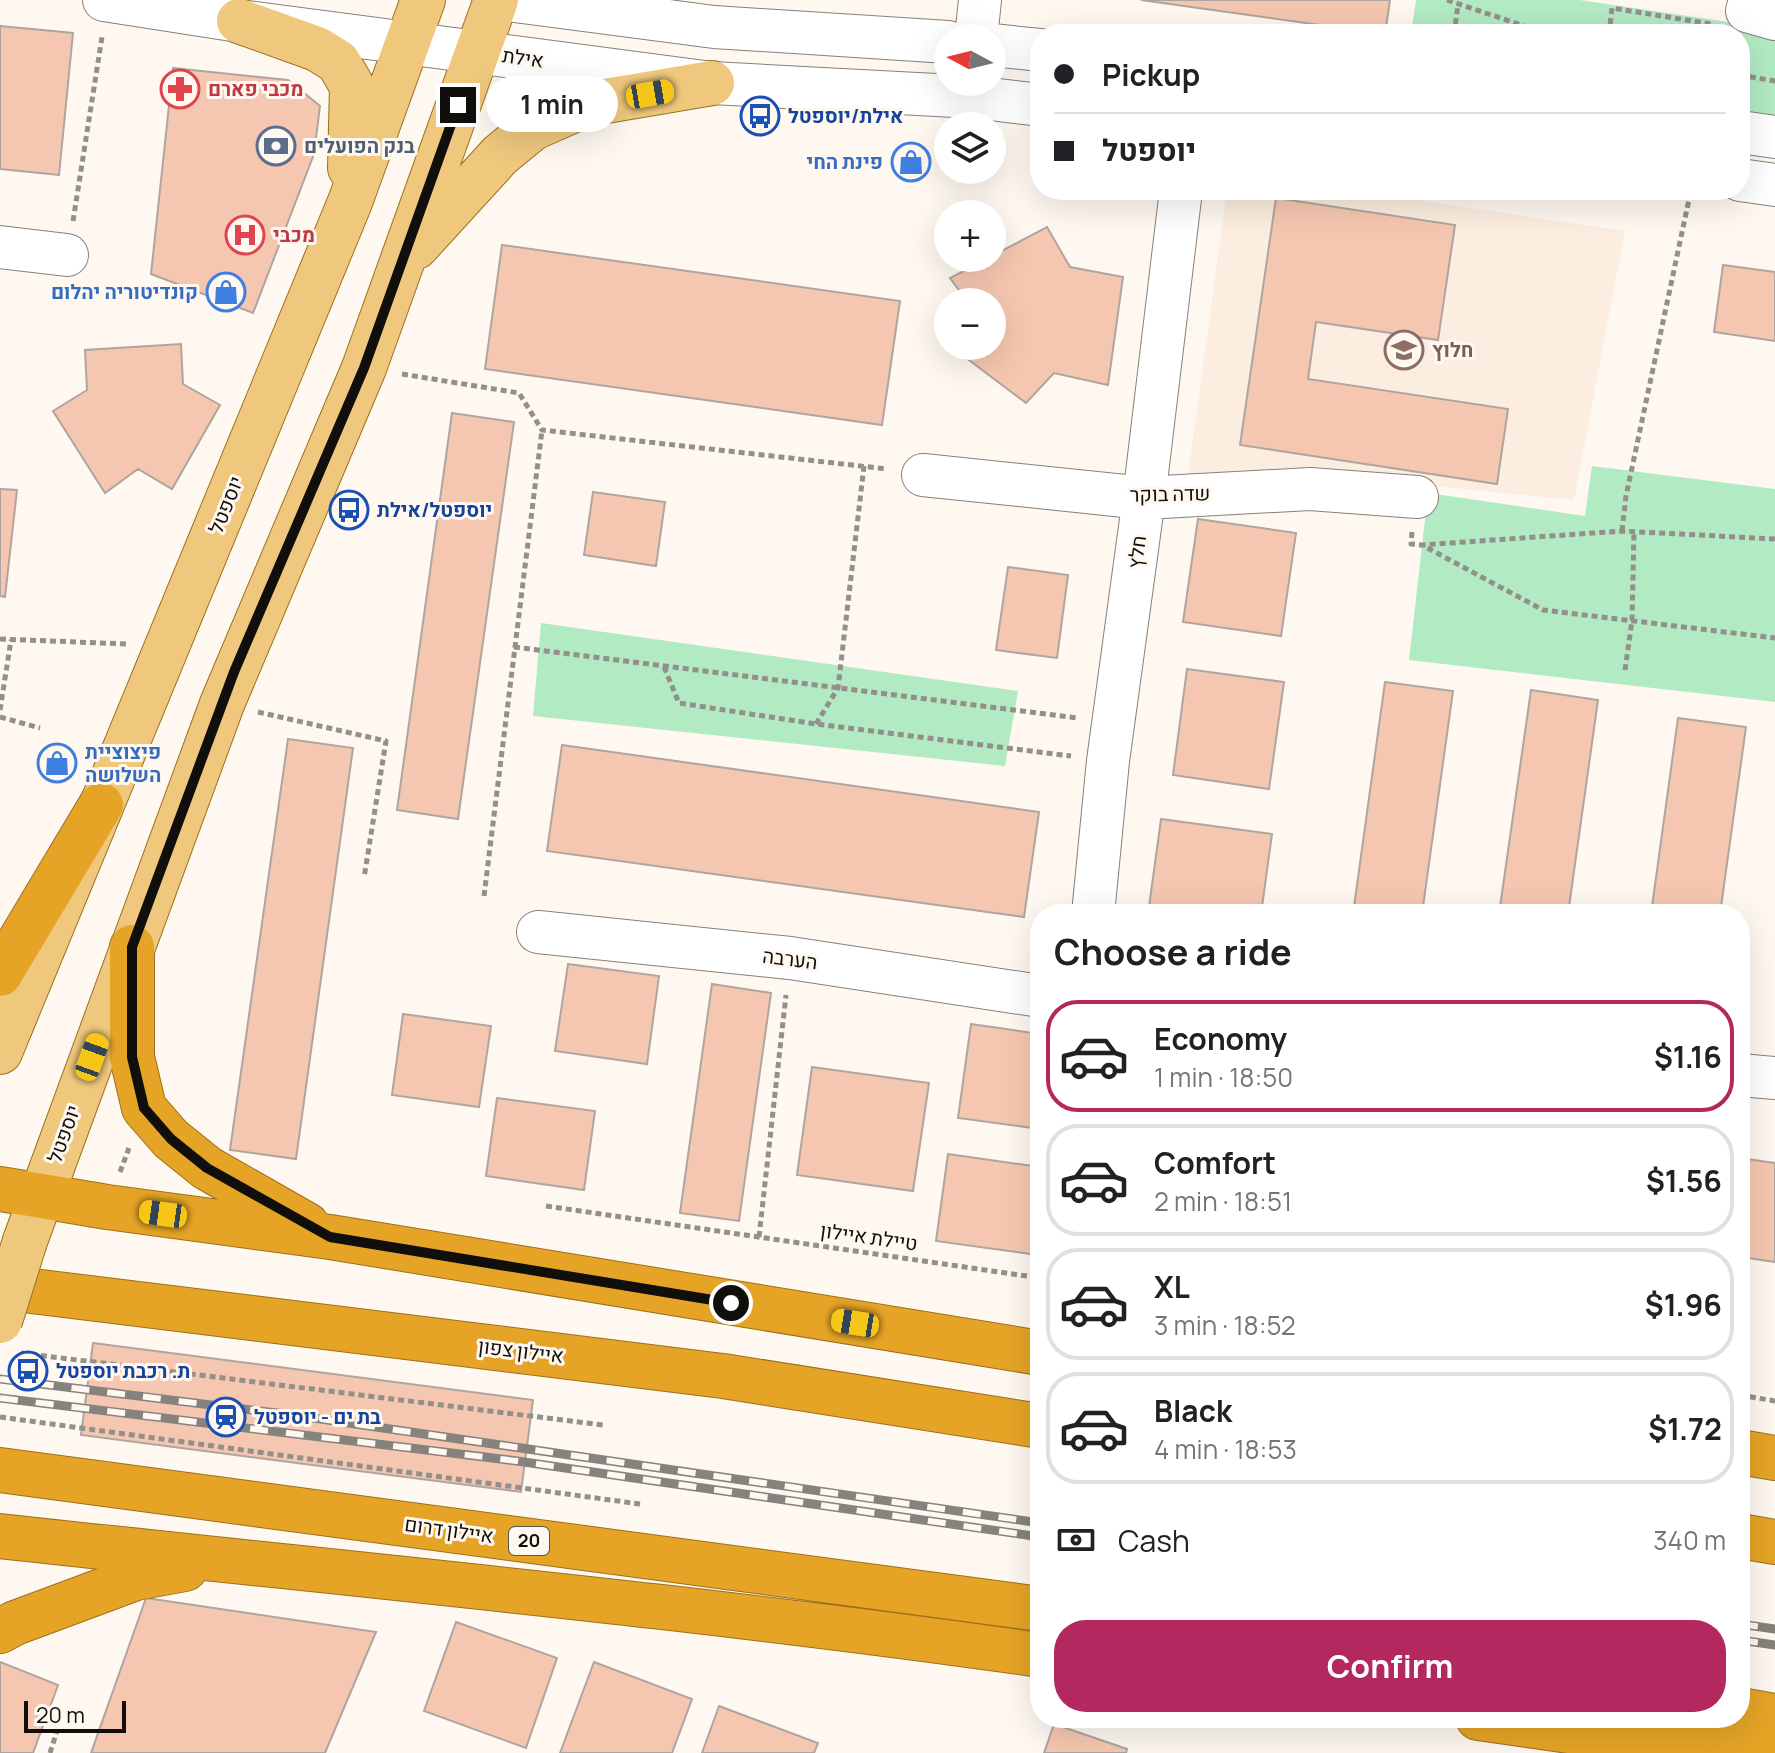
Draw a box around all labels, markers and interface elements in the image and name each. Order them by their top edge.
north arrow [934,24,1006,96]
map controls [934,24,1006,360]
street label: אילת [501,41,546,74]
text: Pickup [1102,54,1200,95]
pharmacy icon: מכבי פארם [159,68,201,110]
place label: מכבי פארם [208,75,304,102]
callout: 1 min [486,77,618,133]
car [624,78,676,110]
text: 1 min [520,86,584,122]
route end [440,87,476,123]
bus stop icon: אילת/יוספטל [739,95,781,137]
place label: אילת/יוספטל [788,102,903,129]
button: layers [934,112,1006,184]
bank icon: בנק הפועלים [255,125,297,167]
text: יוספטל [1102,129,1196,170]
place label: בנק הפועלים [304,132,415,159]
shop icon: פינת החי [890,141,932,183]
place label: פינת החי [806,148,883,175]
button: + [934,200,1006,272]
hospital icon: מכבי [224,214,266,256]
place label: מכבי [273,221,315,248]
shop icon: קונדיטוריה יהלום [205,271,247,313]
place label: קונדיטוריה יהלום [51,278,198,305]
button: − [934,288,1006,360]
school or university icon: חלוץ [1383,329,1425,371]
place label: חלוץ [1432,336,1473,363]
street label: יוספטל [202,472,249,538]
street label: שדה בוקר [1129,479,1211,508]
bus stop icon: יוספטל/אילת [328,489,370,531]
place label: יוספטל/אילת [377,496,492,523]
street label: חלץ [1121,534,1152,570]
place label: פיצוציית השלושה [85,738,161,788]
shop icon: פיצוציית השלושה [36,742,78,784]
text: Choose a ride [1054,927,1292,976]
street label: הערבה [761,942,819,975]
text: Economy [1154,1018,1287,1059]
icon: car [1058,1020,1130,1092]
car [73,1030,111,1084]
text: $1.16 [1654,1036,1722,1077]
text: 1 min · 18:50 [1154,1059,1293,1095]
street label: יוספטל [41,1101,86,1167]
text: Comfort [1154,1142,1276,1183]
icon: car [1058,1144,1130,1216]
text: $1.56 [1646,1160,1722,1201]
text: 2 min · 18:51 [1154,1183,1292,1219]
car [138,1199,188,1229]
street label: טיילת איילון [819,1216,919,1257]
text: XL [1154,1266,1190,1307]
icon: car [1058,1268,1130,1340]
text: $1.96 [1645,1284,1722,1325]
route start [713,1285,749,1321]
car [829,1307,881,1339]
text: 3 min · 18:52 [1154,1307,1296,1343]
street label: איילון צפון [477,1332,565,1369]
bus stop icon: ת. רכבת יוספטל [7,1350,49,1392]
place label: ת. רכבת יוספטל [56,1357,191,1384]
text: Black [1154,1390,1232,1431]
icon: car [1058,1392,1130,1464]
station icon: בת ים - יוספטל [205,1396,247,1438]
place label: בת ים - יוספטל [254,1403,381,1430]
text: $1.72 [1648,1408,1722,1449]
text: 4 min · 18:53 [1154,1431,1297,1467]
street label: איילון דרום [403,1510,495,1549]
icon: cash [1054,1518,1098,1562]
text: Cash [1118,1520,1190,1561]
text: 340 m [1653,1522,1726,1558]
road number: 20 [509,1527,549,1555]
button: Confirm [1054,1620,1726,1712]
scale bar [24,1697,126,1733]
text: 20 m [36,1700,85,1730]

